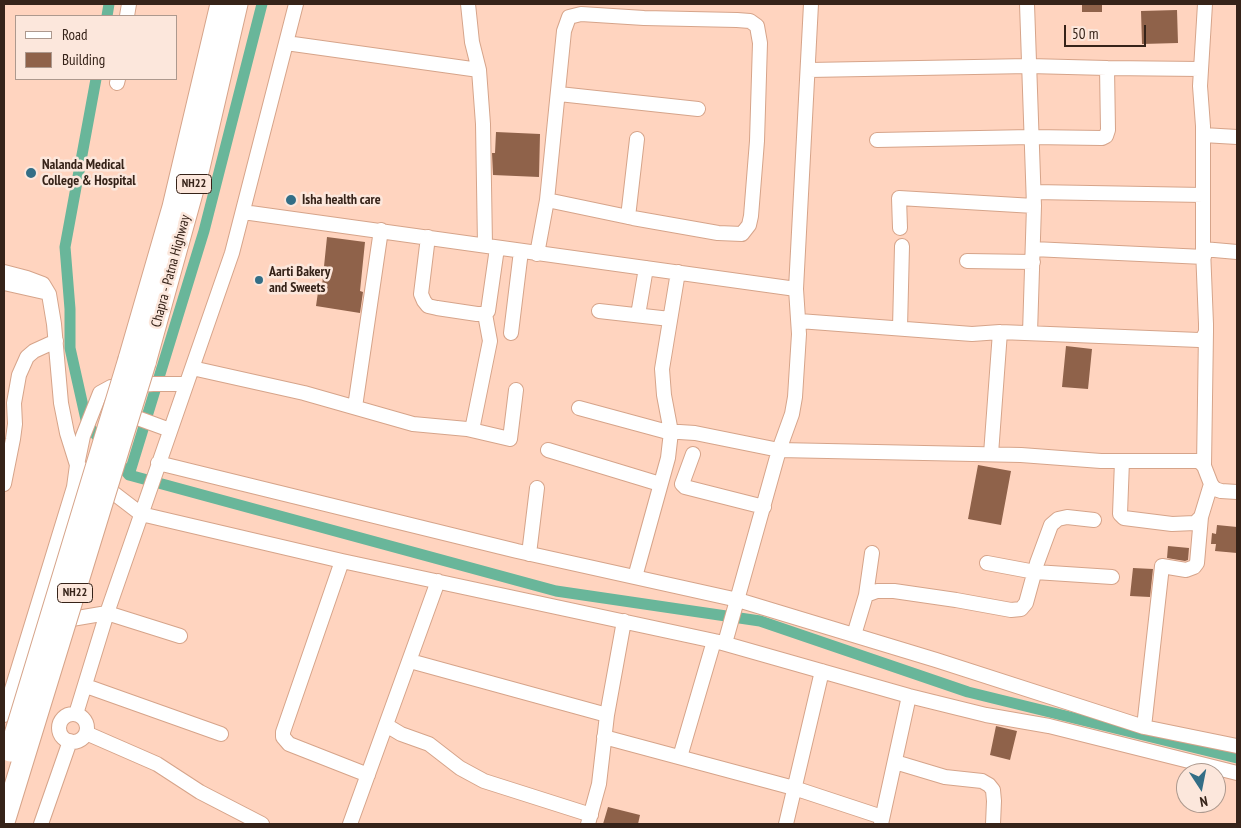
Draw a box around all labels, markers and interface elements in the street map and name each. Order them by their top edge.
legend [15,15,178,80]
scale bar [1066,15,1148,47]
text: 50 m [1072,24,1098,43]
text: Road [62,25,88,44]
text: Building [62,50,105,69]
place label: Nalanda Medical College & Hospital [42,157,136,190]
marker: Nalanda Medical College & Hospital [24,166,38,180]
road number: NH22 [176,174,212,193]
place label: Isha health care [302,192,381,208]
marker: Isha health care [284,193,298,207]
street label: Chapra - Patna Highway [148,213,194,329]
place label: Aarti Bakery and Sweets [269,264,330,296]
marker: Aarti Bakery and Sweets [253,274,265,286]
road number: NH22 [58,584,92,602]
north arrow [1176,763,1226,813]
text: N [1198,792,1209,811]

